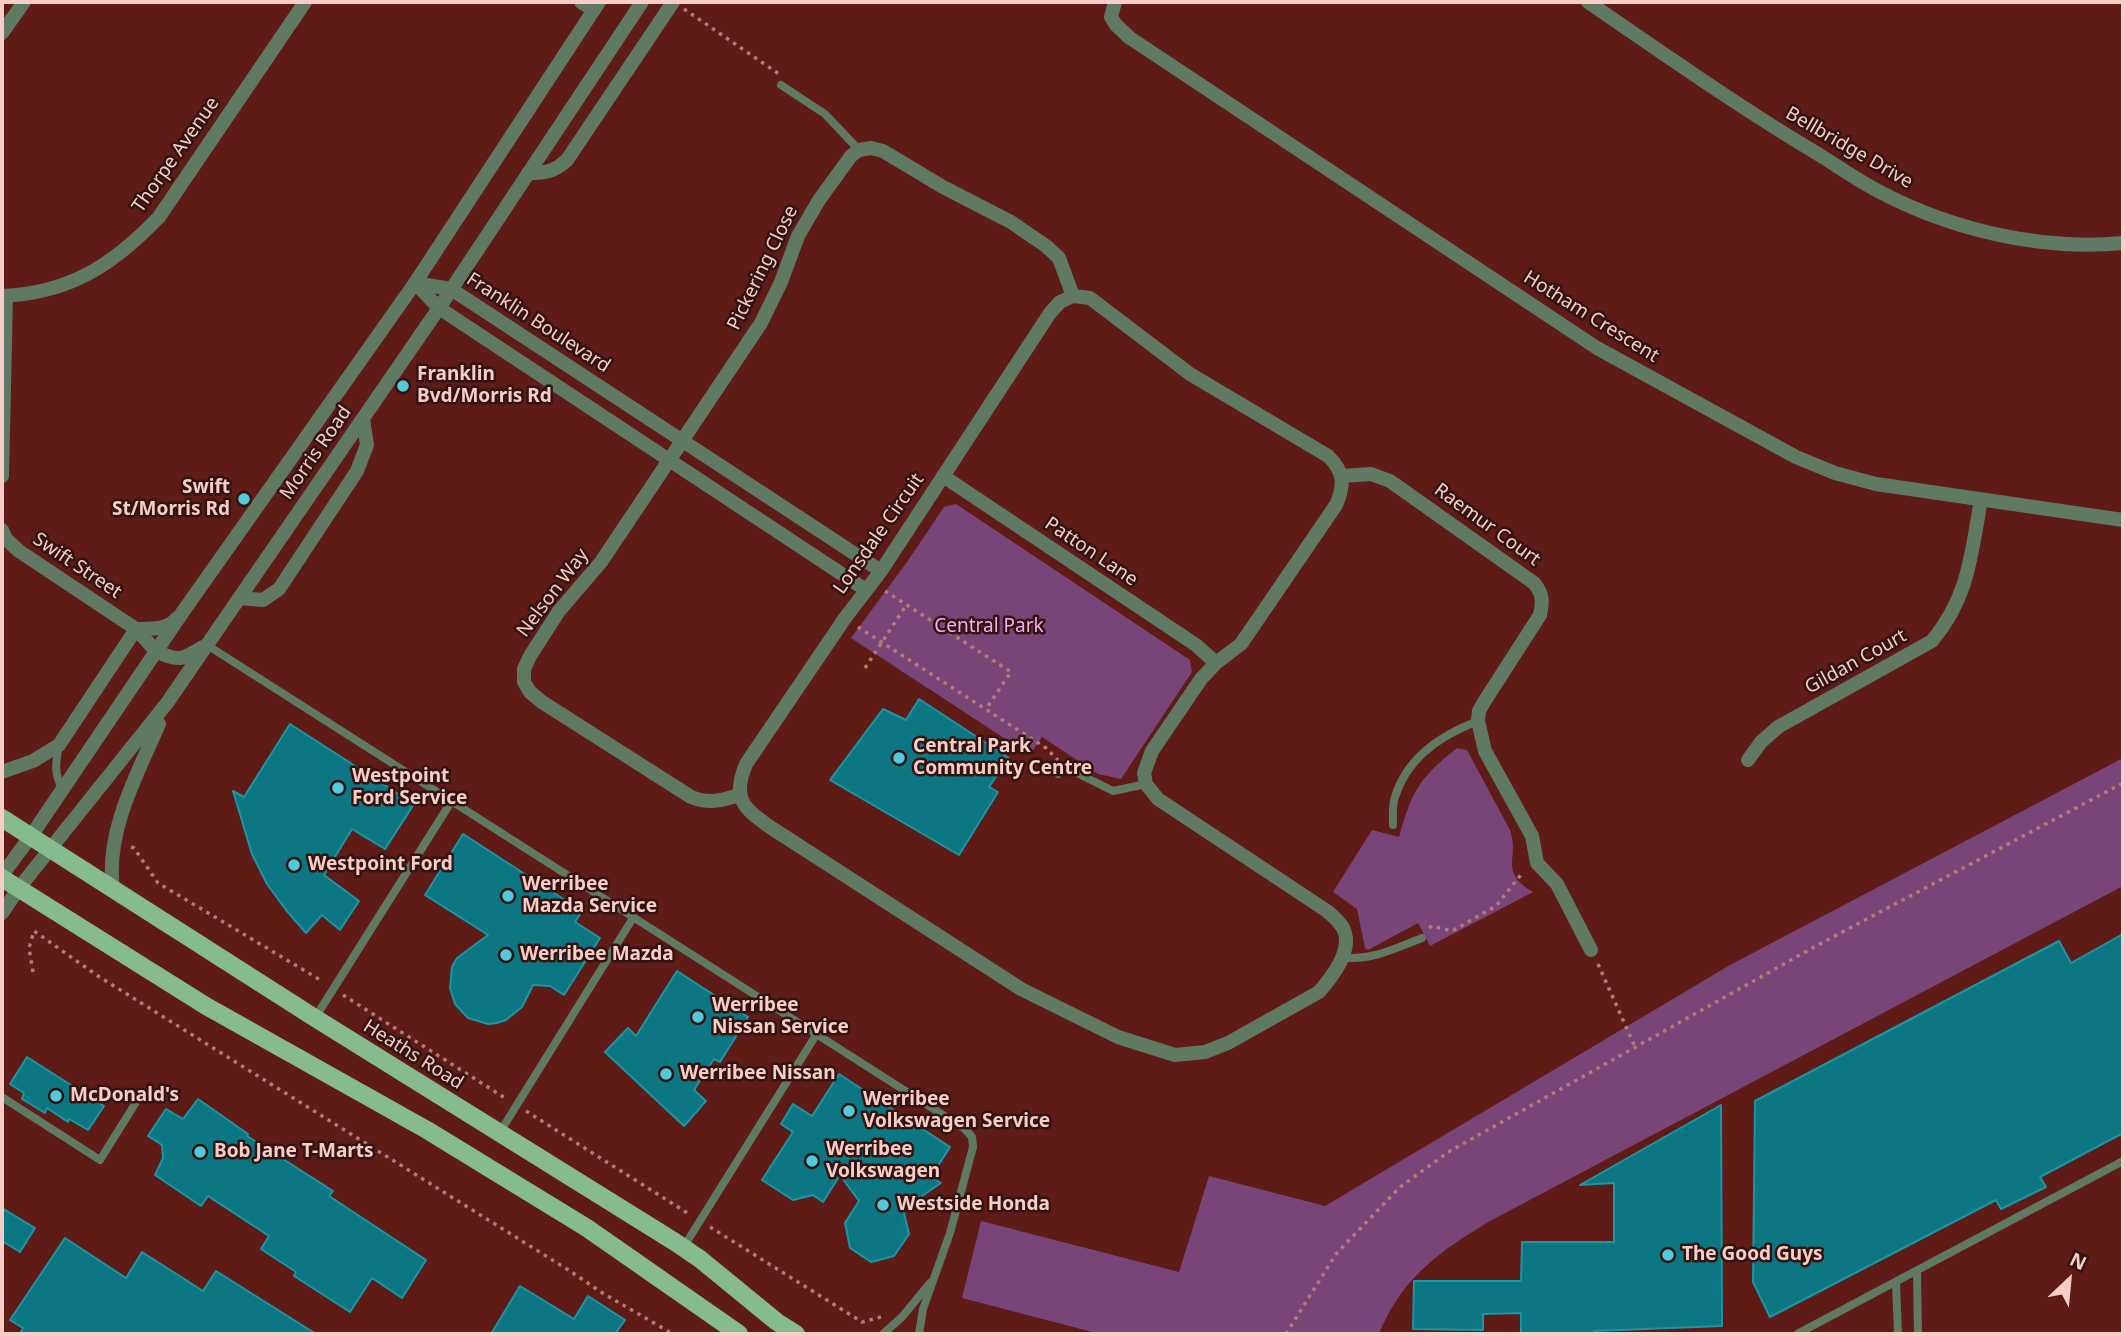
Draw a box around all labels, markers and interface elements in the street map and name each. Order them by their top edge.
street label: Thorpe Avenue [128,93,224,217]
street label: Bellbridge Drive [1781,102,1917,194]
street label: Pickering Close [723,202,803,334]
street label: Hotham Crescent [1519,266,1663,368]
street label: Franklin Boulevard [462,268,614,378]
place label: Franklin Bvd/Morris Rd [417,364,552,408]
marker: Franklin Bvd/Morris Rd [395,378,411,394]
street label: Morris Road [275,402,357,504]
street label: Lonsdale Circuit [829,469,929,599]
place label: Swift St/Morris Rd [112,477,230,521]
street label: Raemur Court [1430,479,1544,571]
marker: Swift St/Morris Rd [236,491,252,507]
street label: Patton Lane [1040,513,1142,591]
street label: Swift Street [28,528,126,604]
street label: Nelson Way [512,544,594,642]
park label: Central Park [934,616,1044,638]
street label: Gildan Court [1801,625,1911,699]
place label: Central Park Community Centre [913,736,1092,780]
marker: Central Park Community Centre [891,750,907,766]
place label: Westpoint Ford Service [352,766,467,810]
marker: Westpoint Ford Service [330,780,346,796]
place label: Westpoint Ford [308,854,453,876]
marker: Westpoint Ford [286,857,302,873]
place label: Werribee Mazda Service [522,874,657,918]
marker: Werribee Mazda Service [500,888,516,904]
place label: Werribee Mazda [520,944,674,966]
marker: Werribee Mazda [498,947,514,963]
place label: Werribee Nissan Service [712,995,849,1039]
marker: Werribee Nissan Service [690,1009,706,1025]
street label: Heaths Road [359,1015,467,1095]
place label: Werribee Nissan [680,1063,836,1085]
marker: Werribee Nissan [658,1066,674,1082]
place label: McDonald's [70,1085,179,1107]
marker: McDonald's [48,1088,64,1104]
place label: Werribee Volkswagen Service [863,1089,1050,1133]
marker: Werribee Volkswagen Service [841,1103,857,1119]
place label: Werribee Volkswagen [826,1139,940,1183]
place label: Bob Jane T-Marts [214,1141,374,1163]
marker: Bob Jane T-Marts [192,1144,208,1160]
marker: Werribee Volkswagen [804,1153,820,1169]
place label: Westside Honda [897,1194,1050,1216]
marker: Westside Honda [875,1197,891,1213]
place label: The Good Guys [1682,1244,1823,1266]
north arrow [2034,1245,2104,1315]
text: N [2066,1246,2091,1276]
marker: The Good Guys [1660,1247,1676,1263]

